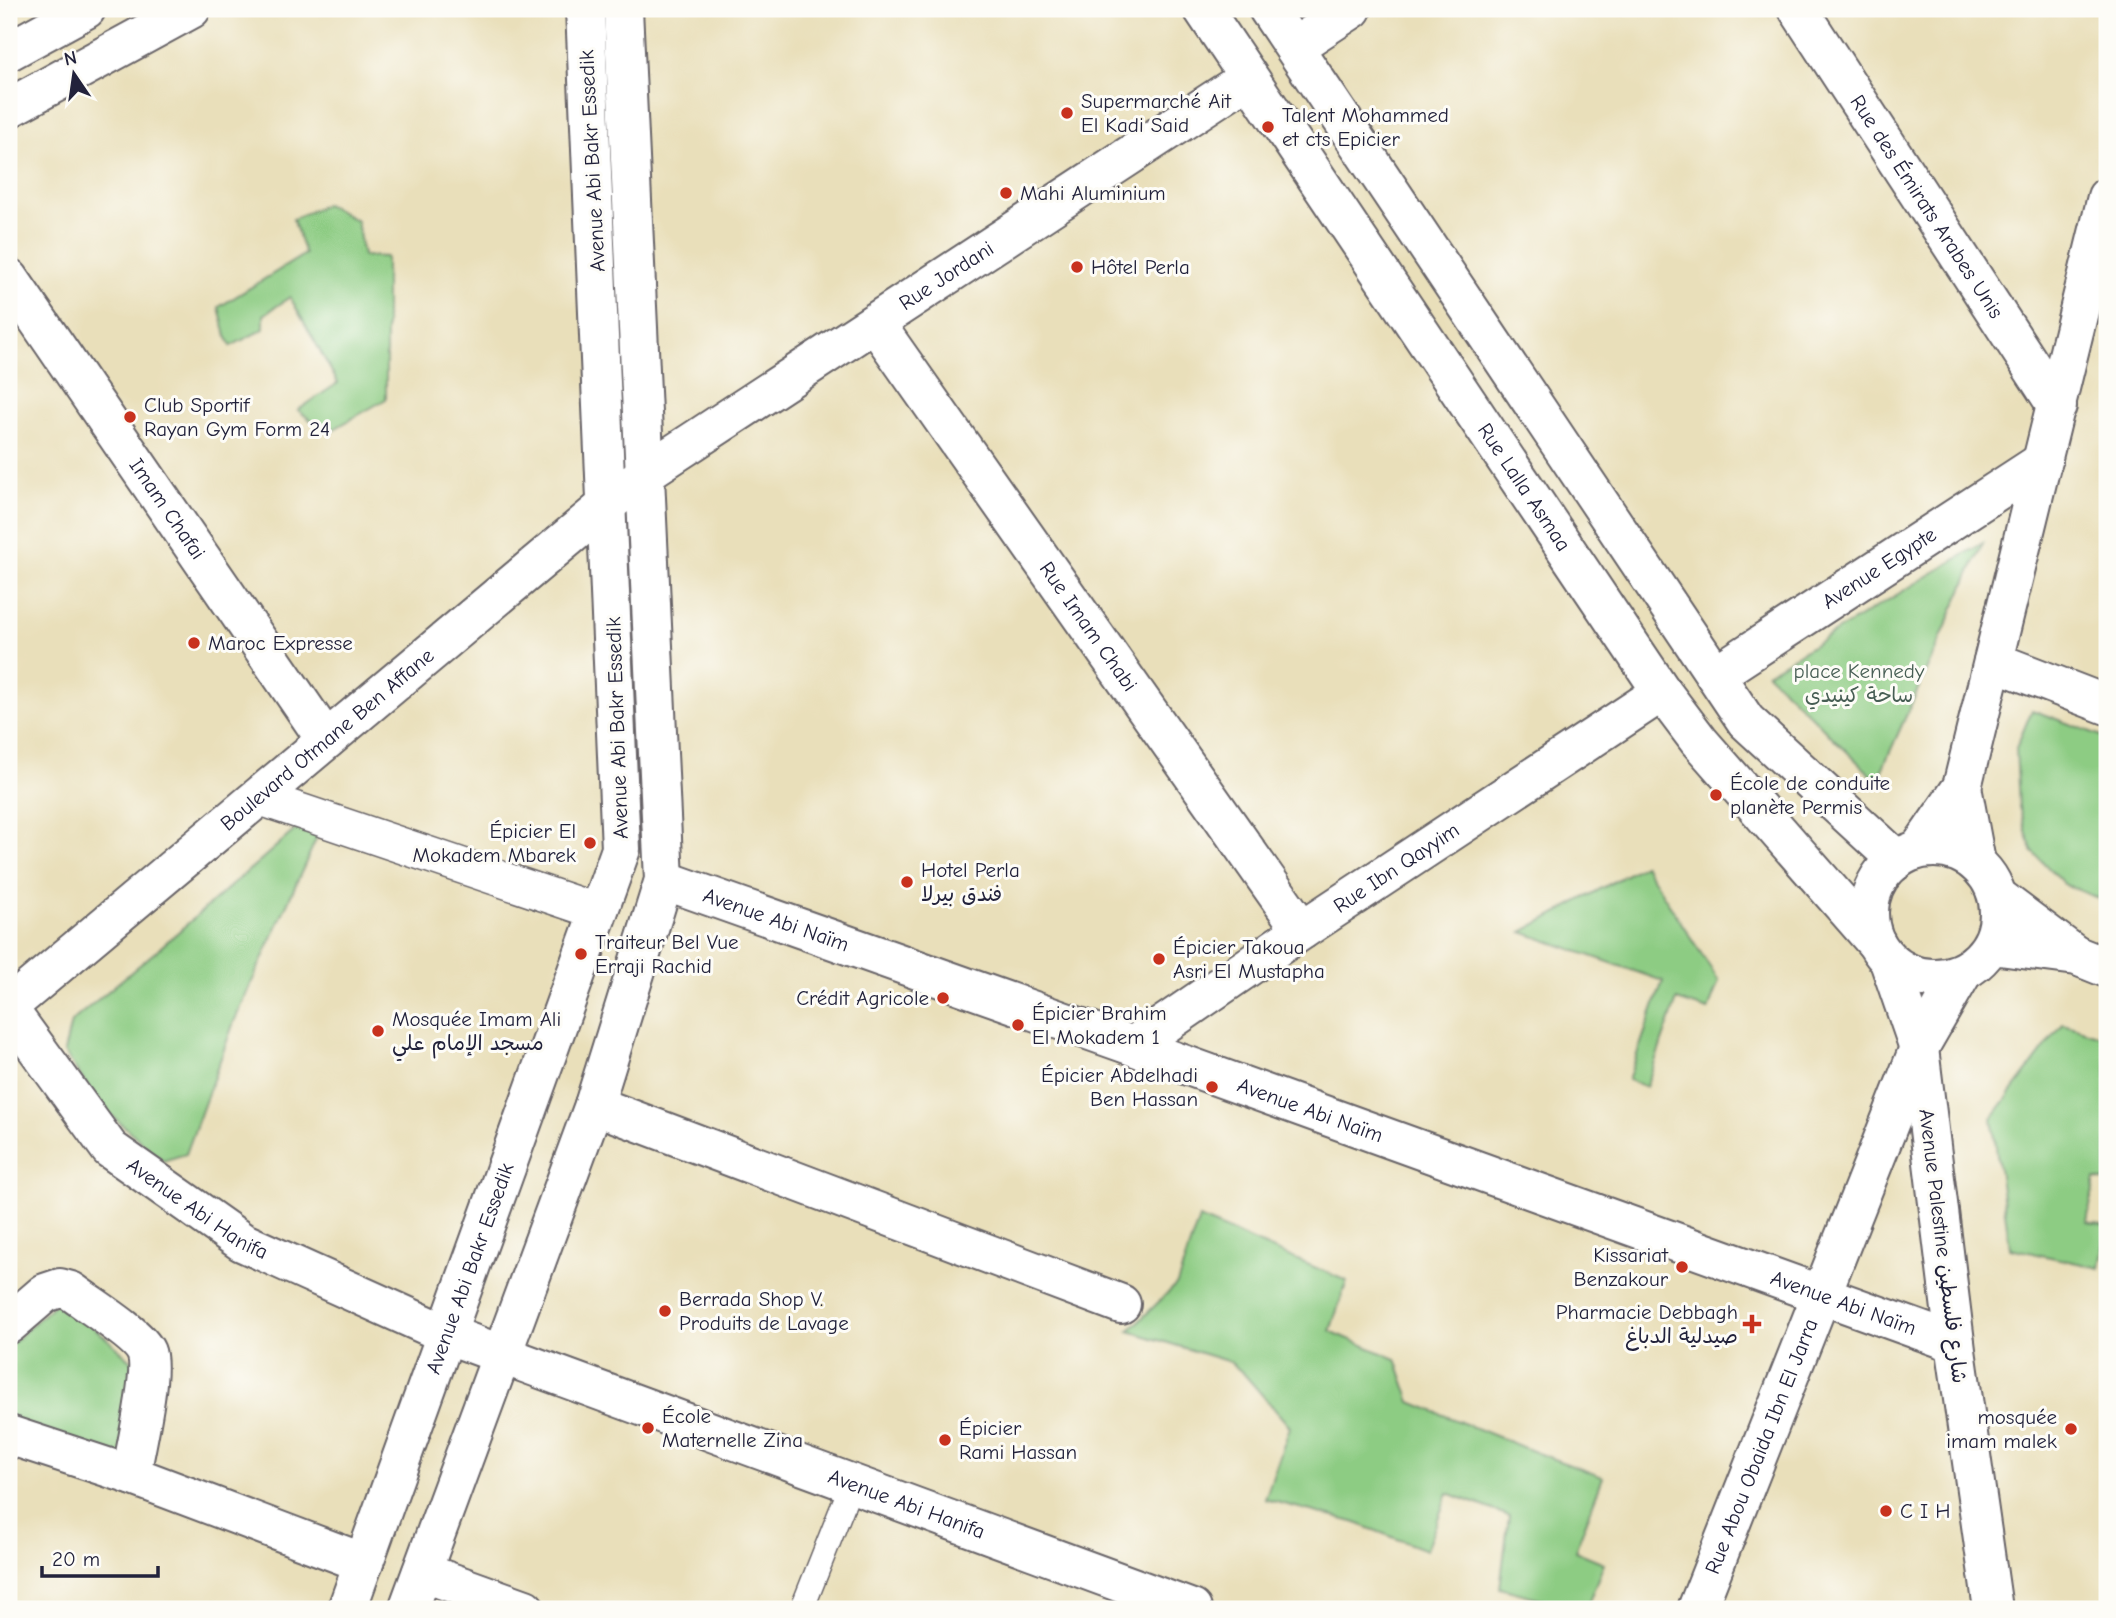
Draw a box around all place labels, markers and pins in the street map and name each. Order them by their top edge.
place label: Supermarché Ait El Kadi Said [1081,89,1232,137]
place label: Talent Mohammed et cts Epicier [1282,103,1449,151]
marker: Supermarché Ait El Kadi Said [1059,105,1075,121]
marker: Talent Mohammed et cts Epicier [1260,119,1276,135]
place label: Mahi Aluminium [1020,181,1166,205]
marker: Mahi Aluminium [998,185,1014,201]
place label: Hôtel Perla [1091,255,1190,279]
marker: Hôtel Perla [1069,259,1085,275]
place label: Club Sportif Rayan Gym Form 24 [144,393,330,441]
marker: Club Sportif Rayan Gym Form 24 [122,409,138,425]
place label: Maroc Expresse [208,631,353,655]
marker: Maroc Expresse [186,635,202,651]
place label: École de conduite planète Permis [1730,771,1890,819]
marker: École de conduite planète Permis [1708,787,1724,803]
place label: Épicier El Mokadem Mbarek [412,819,576,867]
marker: Épicier El Mokadem Mbarek [582,835,598,851]
place label: Hotel Perla فندق بيرلا [921,858,1020,907]
marker: Hotel Perla فندق بيرلا [899,874,915,890]
place label: Traiteur Bel Vue Erraji Rachid [595,930,739,978]
place label: Épicier Takoua Asri El Mustapha [1173,935,1325,983]
marker: Traiteur Bel Vue Erraji Rachid [573,946,589,962]
marker: Épicier Takoua Asri El Mustapha [1151,951,1167,967]
place label: Crédit Agricole [796,986,929,1010]
marker: Crédit Agricole [935,990,951,1006]
place label: Épicier Brahim El Mokadem 1 [1032,1001,1167,1049]
place label: Mosquée Imam Ali مسجد الإمام علي [392,1007,561,1062]
marker: Épicier Brahim El Mokadem 1 [1010,1017,1026,1033]
marker: Mosquée Imam Ali مسجد الإمام علي [370,1023,386,1039]
place label: Épicier Abdelhadi Ben Hassan [1041,1063,1198,1111]
marker: Épicier Abdelhadi Ben Hassan [1204,1079,1220,1095]
place label: Kissariat Benzakour [1573,1243,1669,1291]
marker: Kissariat Benzakour [1674,1259,1690,1275]
place label: Berrada Shop V. Produits de Lavage [679,1287,849,1335]
place label: Pharmacie Debbagh صيدلية الدباغ [1556,1300,1738,1351]
marker: Berrada Shop V. Produits de Lavage [657,1303,673,1319]
marker: Pharmacie Debbagh صيدلية الدباغ [1744,1316,1760,1332]
place label: École Maternelle Zina [662,1404,803,1452]
place label: mosquée imam malek [1946,1405,2057,1453]
place label: Épicier Rami Hassan [959,1416,1077,1464]
marker: École Maternelle Zina [640,1420,656,1436]
marker: mosquée imam malek [2063,1421,2079,1437]
marker: Épicier Rami Hassan [937,1432,953,1448]
place label: C I H [1900,1499,1950,1523]
marker: C I H [1878,1503,1894,1519]

